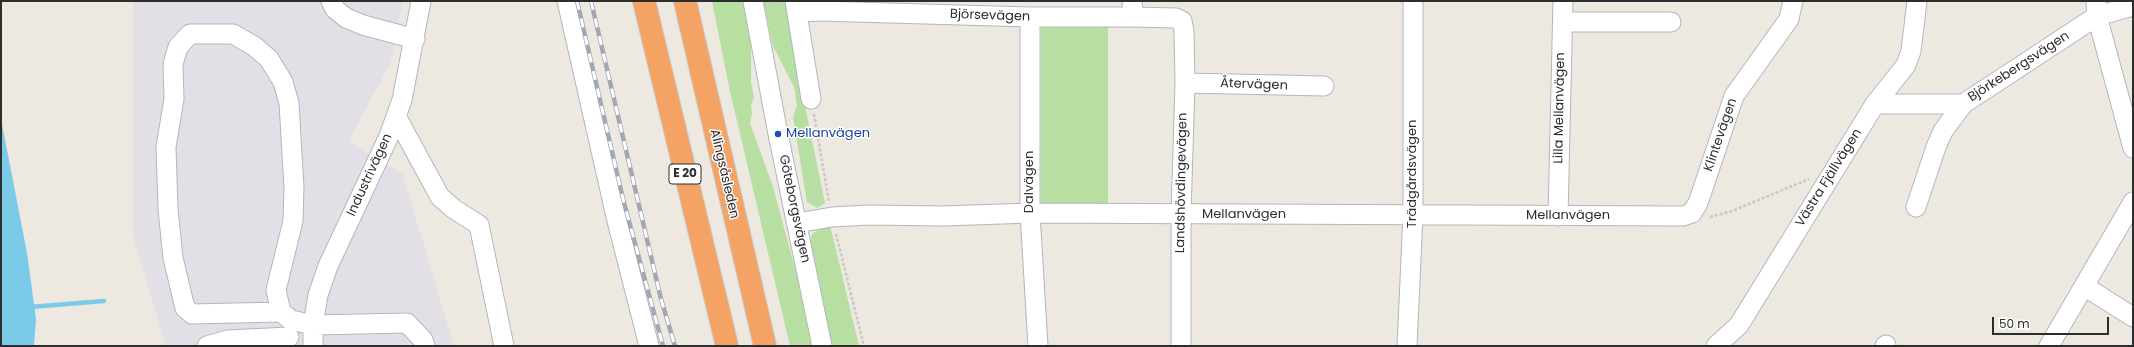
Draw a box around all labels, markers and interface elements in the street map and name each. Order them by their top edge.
street label: Björsevägen [950,7,1030,25]
street label: Björkebergsvägen [1965,28,2073,106]
street label: Lilla Mellanvägen [1551,52,1569,164]
street label: Återvägen [1220,76,1288,94]
street label: Klintevägen [1701,96,1741,174]
street label: Landshövdingevägen [1173,113,1191,253]
street label: Trädgårdsvägen [1405,120,1421,228]
place label: Mellanvägen [786,126,870,142]
street label: Västra Fjällvägen [1793,126,1865,230]
street label: Alingsåsleden [706,128,742,220]
marker: Mellanvägen [773,129,783,139]
street label: Industrivägen [344,131,396,219]
street label: Dalvägen [1022,151,1038,213]
street label: Göteborgsvägen [775,154,813,264]
road number: E 20 [669,164,701,184]
street label: Mellanvägen [1202,207,1286,223]
street label: Mellanvägen [1526,208,1610,224]
scale bar [1994,309,2111,335]
text: 50 m [1999,315,2030,332]

